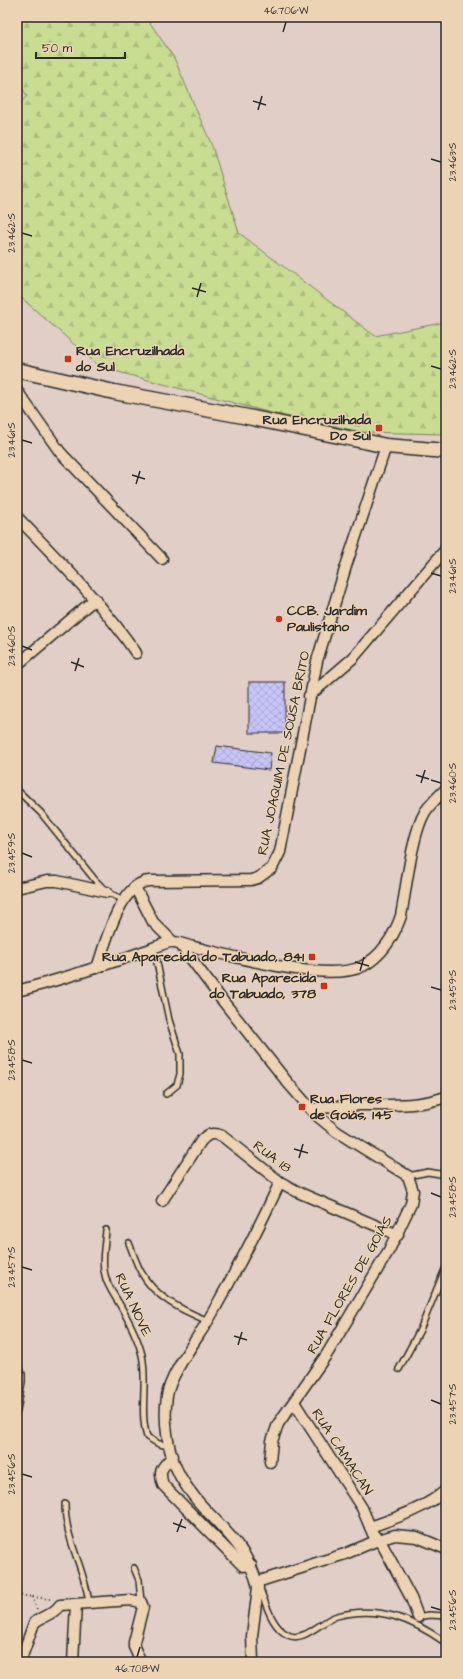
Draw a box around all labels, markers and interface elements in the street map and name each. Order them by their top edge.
text: 46.706°W [264,4,309,18]
scale bar [36,34,125,60]
text: 50 m [42,40,73,57]
text: 23.463°S [446,142,460,182]
text: 23.462°S [5,213,19,253]
place label: Rua Encruzilhada do Sul [75,341,185,377]
text: 23.462°S [446,349,460,389]
marker: Rua Encruzilhada do Sul [63,354,73,364]
place label: Rua Encruzilhada Do Sul [263,410,372,446]
text: 23.461°S [5,422,19,458]
marker: Rua Encruzilhada Do Sul [374,423,384,433]
text: 23.461°S [446,558,460,594]
place label: CCB. Jardim Paulistano [287,601,368,637]
marker: CCB. Jardim Paulistano [274,614,284,624]
text: 23.460°S [5,625,19,666]
street label: RUA JOAQUIM DE SOUSA BRITO [253,649,315,857]
text: 23.460°S [446,762,460,803]
text: 23.459°S [5,832,19,873]
place label: Rua Aparecida do Tabuado, 841 [102,947,304,967]
marker: Rua Aparecida do Tabuado, 841 [307,952,317,962]
place label: Rua Aparecida do Tabuado, 378 [208,968,317,1004]
text: 23.459°S [446,969,460,1010]
marker: Rua Aparecida do Tabuado, 378 [319,981,329,991]
text: 23.458°S [5,1039,19,1081]
place label: Rua Flores de Goiás, 145 [309,1089,395,1125]
marker: Rua Flores de Goiás, 145 [297,1102,307,1112]
street label: RUA 18 [249,1136,295,1178]
text: 23.458°S [446,1176,460,1218]
street label: RUA FLORES DE GOIÁS [302,1212,398,1358]
text: 23.457°S [5,1246,19,1287]
street label: RUA NOVE [110,1270,157,1341]
text: 23.457°S [446,1383,460,1424]
street label: RUA CAMACAN [307,1405,378,1499]
text: 23.456°S [5,1453,19,1495]
text: 23.456°S [446,1589,460,1631]
text: 46.708°W [114,1662,160,1676]

